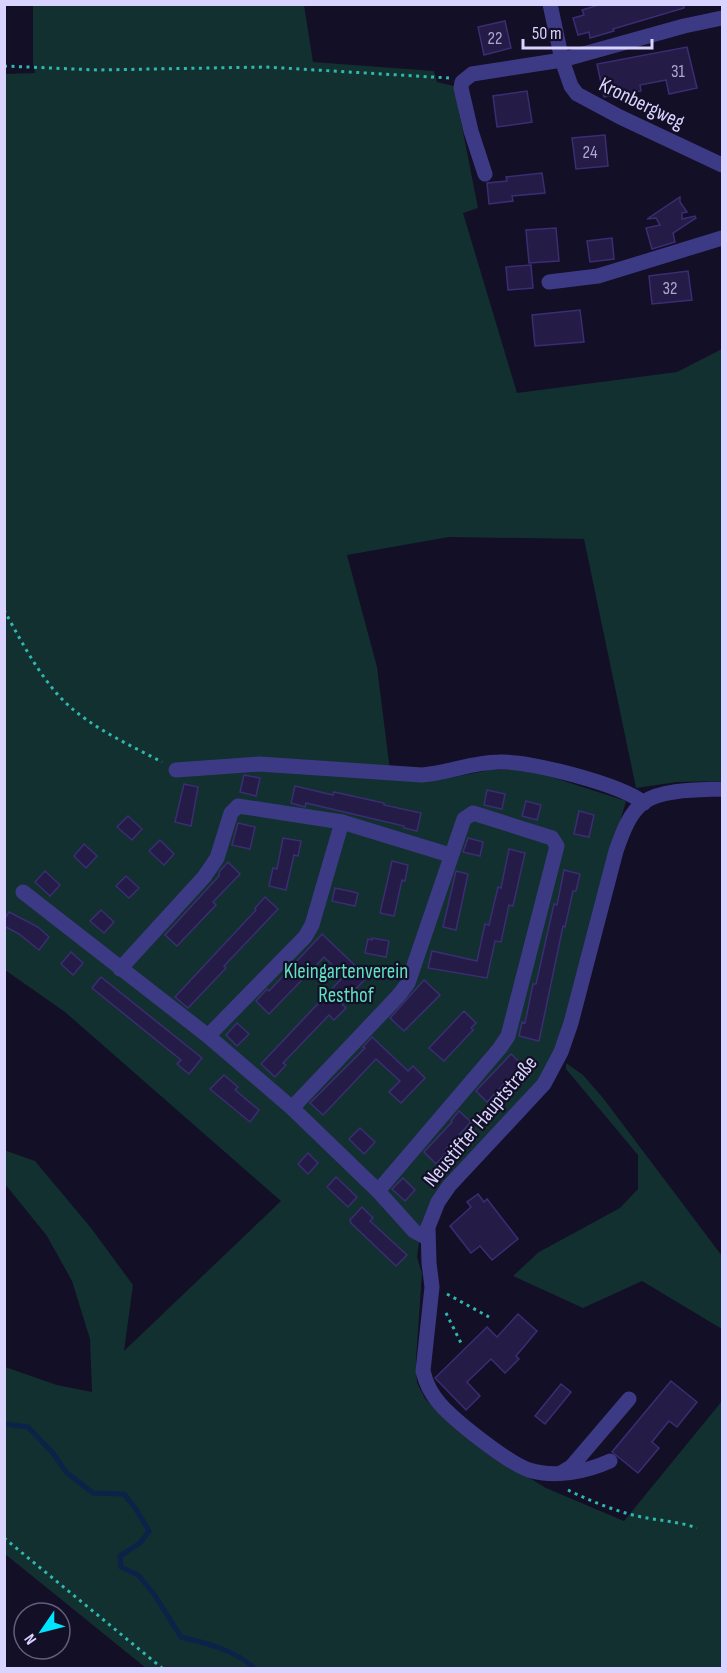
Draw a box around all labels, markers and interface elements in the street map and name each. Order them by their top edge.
scale bar [523,12,652,50]
text: 50 m [532,23,562,44]
house number: 22 [488,28,502,49]
house number: 31 [671,61,686,82]
street label: Kronbergweg [595,72,689,135]
house number: 24 [583,142,598,163]
house number: 32 [663,278,677,299]
park label: Kleingartenverein Resthof [284,959,408,1008]
street label: Neustifter Hauptstraße [418,1051,542,1192]
north arrow [12,1601,72,1661]
text: N [21,1630,41,1648]

